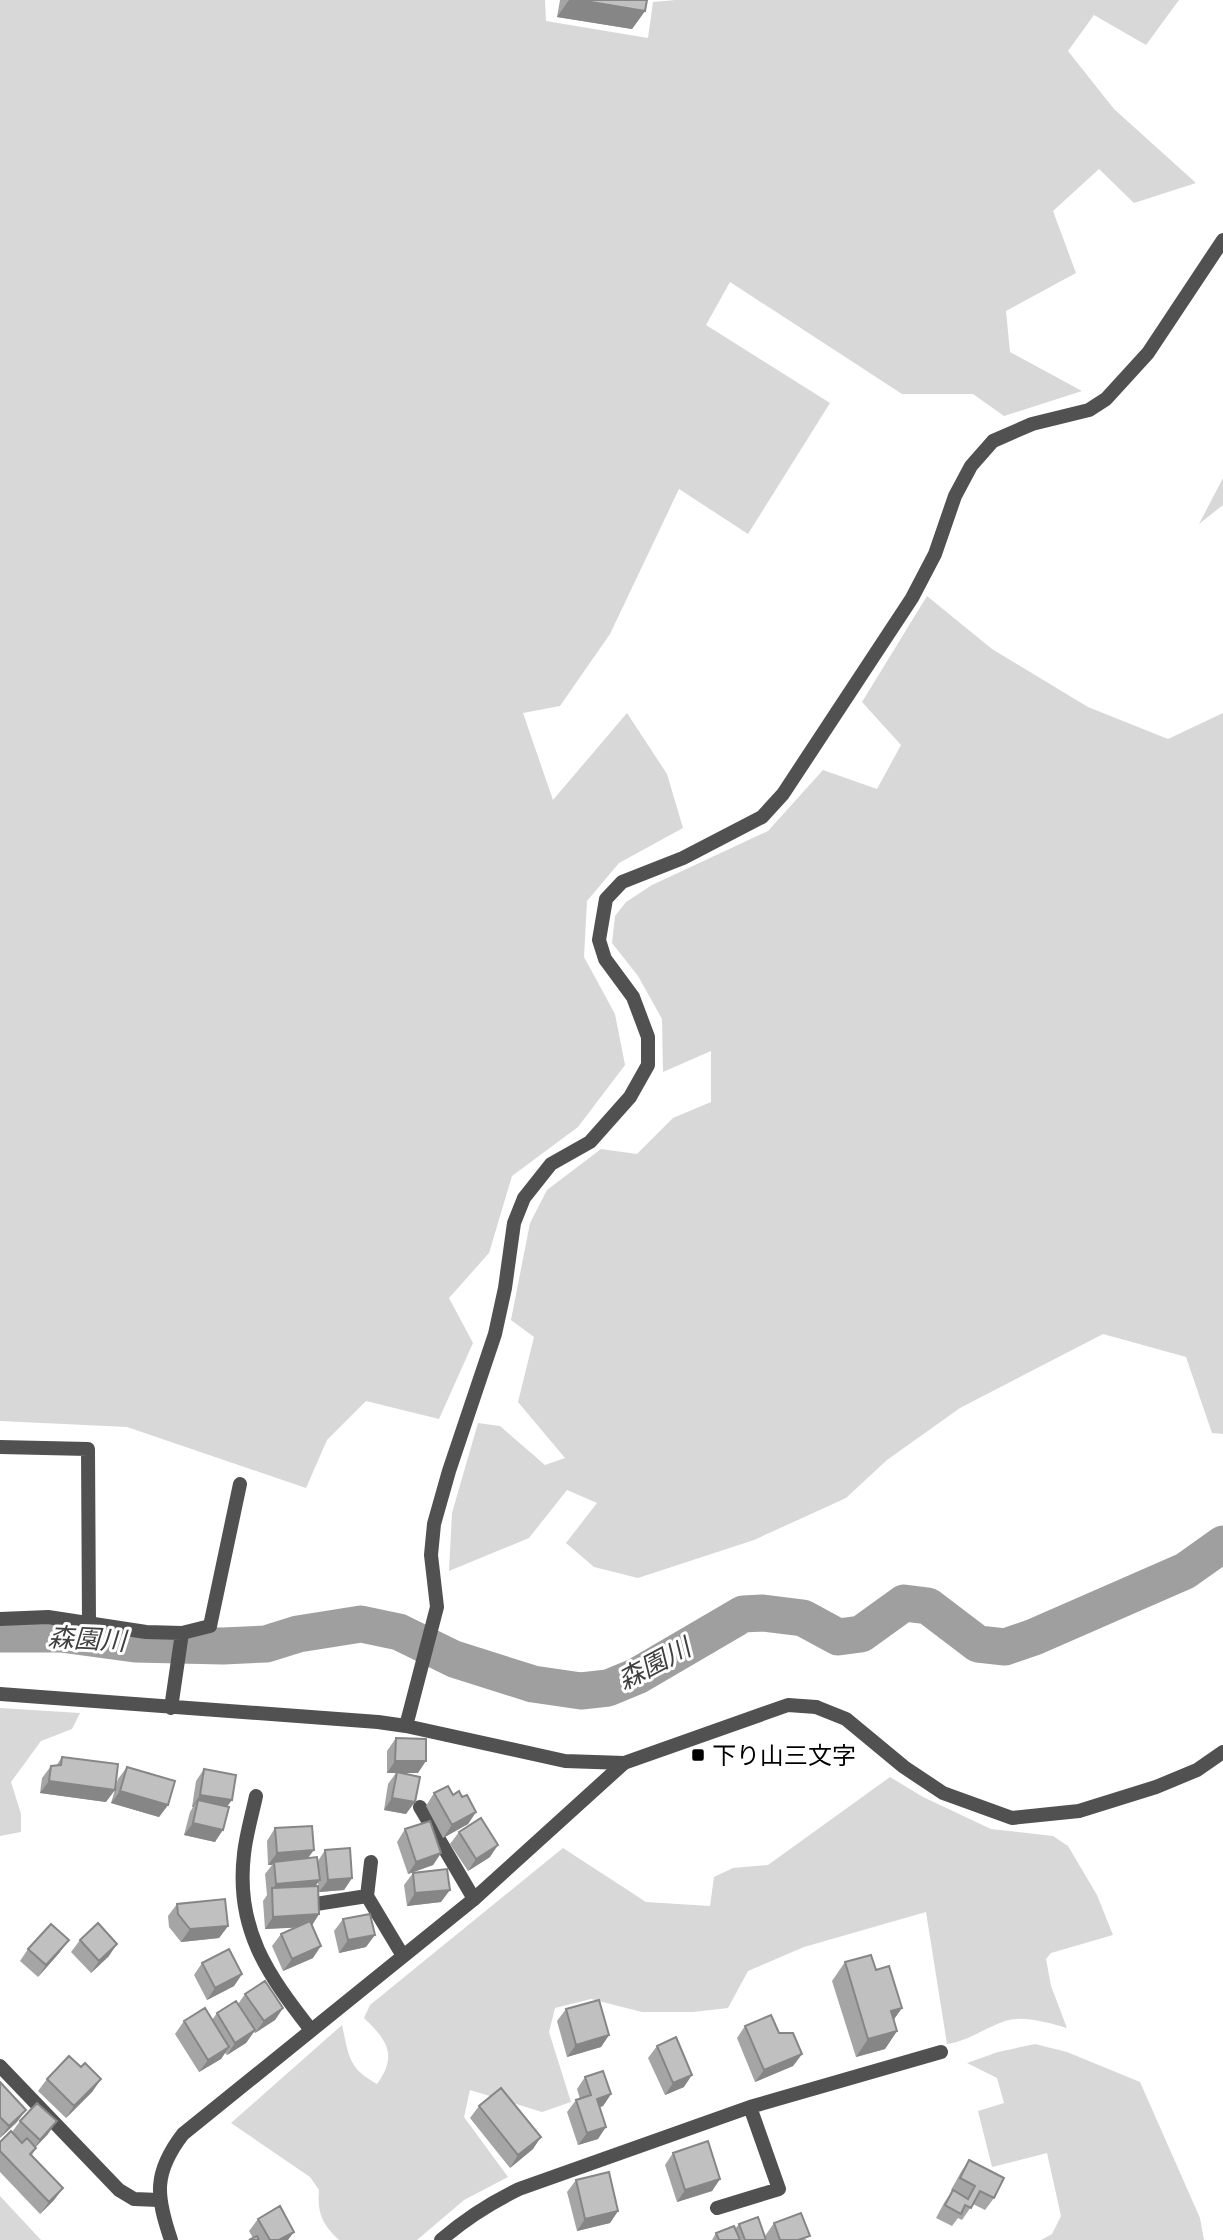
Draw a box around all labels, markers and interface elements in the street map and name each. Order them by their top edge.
water label: 森園川 [47,1620,130,1658]
water label: 森園川 [612,1629,699,1697]
place label: 下り山三文字 [712,1740,856,1771]
marker: 下り山三文字 [690,1747,706,1763]

